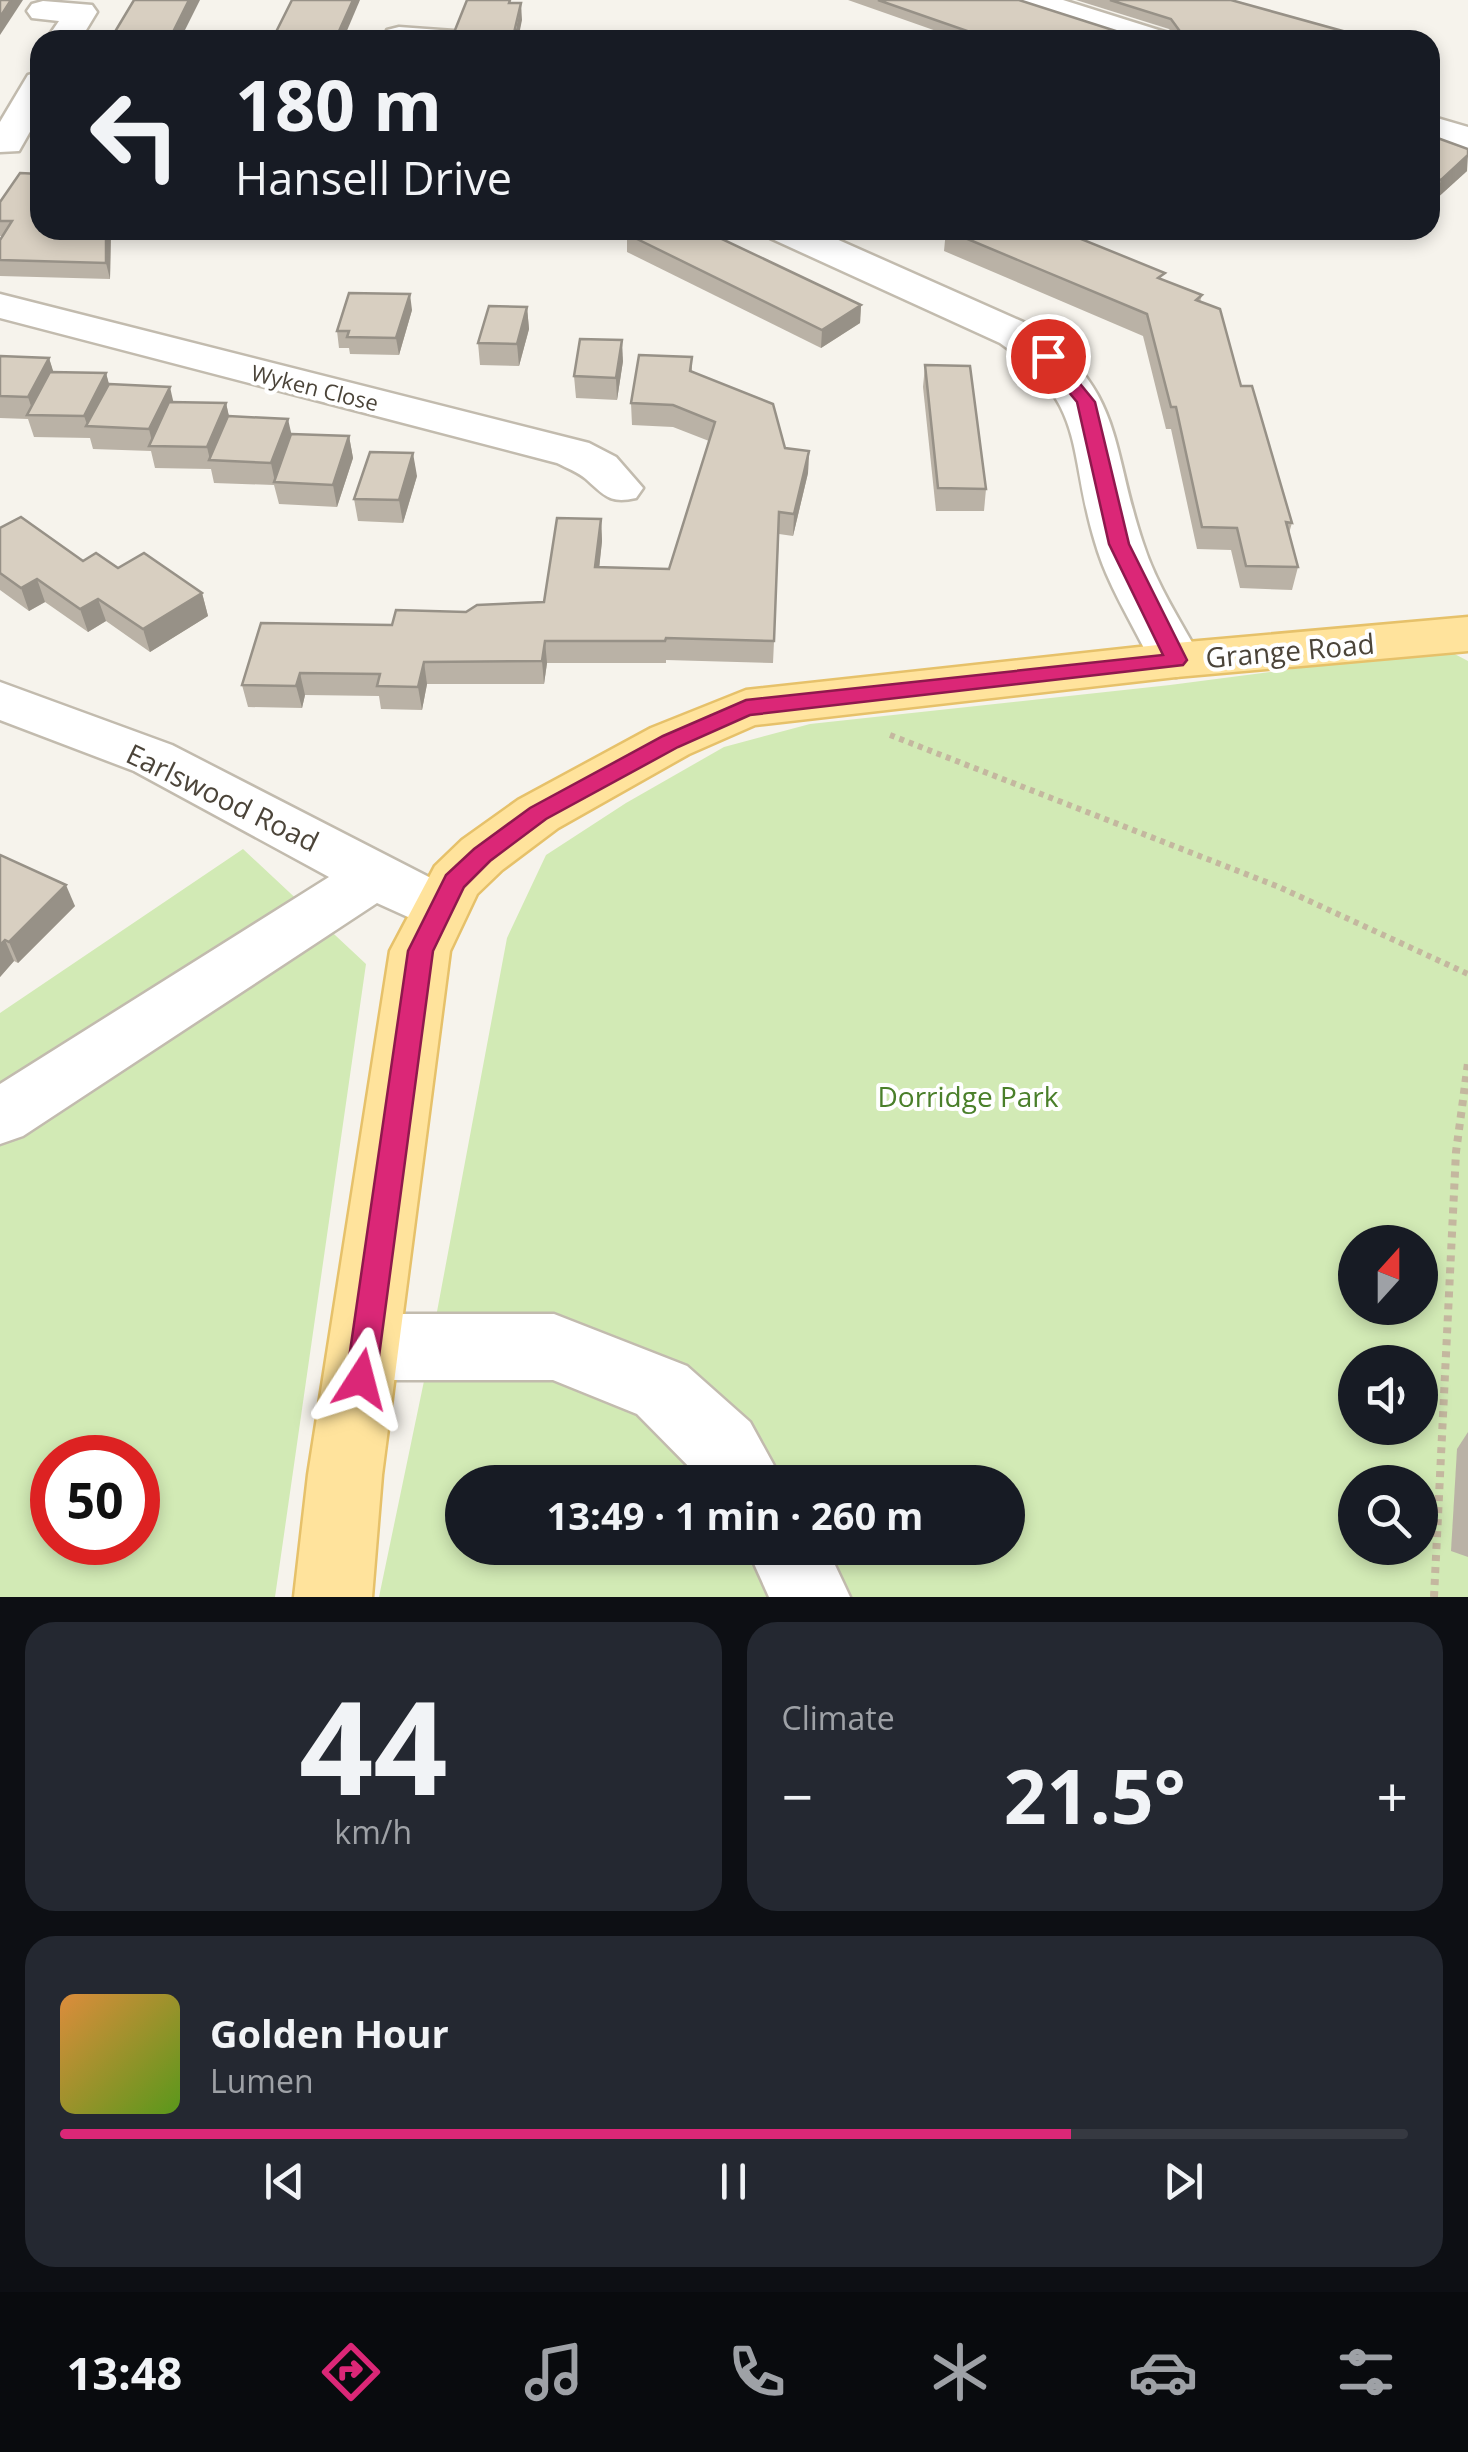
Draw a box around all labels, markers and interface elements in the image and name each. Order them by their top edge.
text: 180 m [235,56,442,152]
icon: left [70,70,200,200]
text: Hansell Drive [235,147,512,208]
pin [1006,314,1091,399]
icon: arrive [1021,329,1076,384]
street label: Wyken Close [248,357,382,417]
street label: Grange Road [1204,624,1376,676]
street label: Earlswood Road [120,734,326,860]
park label: Dorridge Park [877,1077,1059,1115]
north arrow [1338,1225,1438,1325]
map controls [1338,1225,1438,1565]
position arrow [309,1327,413,1431]
button: sound [1338,1345,1438,1445]
speed limit sign: 50 [30,1435,160,1565]
button: search [1338,1465,1438,1565]
text: 13:49 · 1 min · 260 m [547,1489,923,1541]
text: 44 [299,1656,448,1833]
text: Climate [782,1696,895,1739]
text: 21.5° [1004,1744,1186,1846]
text: − [782,1758,813,1833]
text: + [1377,1758,1408,1833]
text: km/h [334,1810,412,1853]
text: Golden Hour [210,2007,449,2059]
text: Lumen [210,2059,314,2102]
icon: previous [257,2154,312,2209]
icon: pause [706,2154,761,2209]
icon: next [1156,2154,1211,2209]
icon: directions [316,2337,386,2407]
icon: music [519,2337,589,2407]
icon: phone [722,2337,792,2407]
icon: climate [925,2337,995,2407]
icon: car [1128,2337,1198,2407]
icon: filters [1331,2337,1401,2407]
text: 13:48 [67,2342,182,2403]

